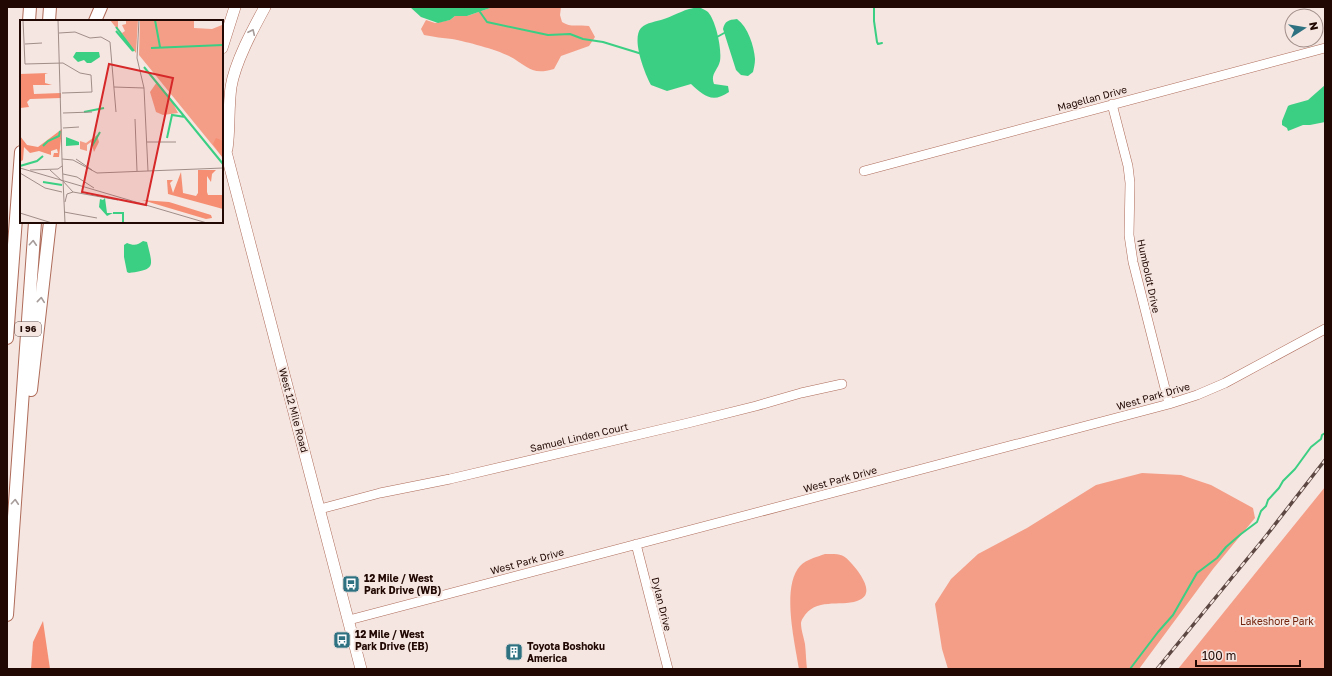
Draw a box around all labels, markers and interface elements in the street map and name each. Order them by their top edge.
north arrow [1284,8,1324,48]
inset map [20,20,223,223]
text: N [1307,20,1321,31]
one-way arrow [248,29,256,36]
street label: Magellan Drive [1056,83,1128,113]
street label: Humboldt Drive [1135,238,1163,314]
one-way arrow [29,240,38,246]
one-way arrow [36,297,45,303]
road number: I 96 [15,322,41,336]
street label: West 12 Mile Road [277,366,311,454]
street label: West Park Drive [1115,380,1191,412]
street label: Samuel Linden Court [529,420,629,454]
street label: West Park Drive [802,463,878,495]
one-way arrow [11,499,20,505]
street label: West Park Drive [489,545,565,577]
place label: 12 Mile / West Park Drive (WB) [364,572,441,596]
bus stop icon: 12 Mile / West Park Drive (WB) [341,574,361,594]
street label: Dylan Drive [650,576,675,632]
park label: Lakeshore Park [1240,615,1314,627]
place label: 12 Mile / West Park Drive (EB) [355,628,429,652]
bus stop icon: 12 Mile / West Park Drive (EB) [332,630,352,650]
place label: Toyota Boshoku America [527,640,605,664]
building icon: Toyota Boshoku America [504,642,524,662]
scale bar [1196,642,1300,668]
text: 100 m [1202,648,1236,663]

